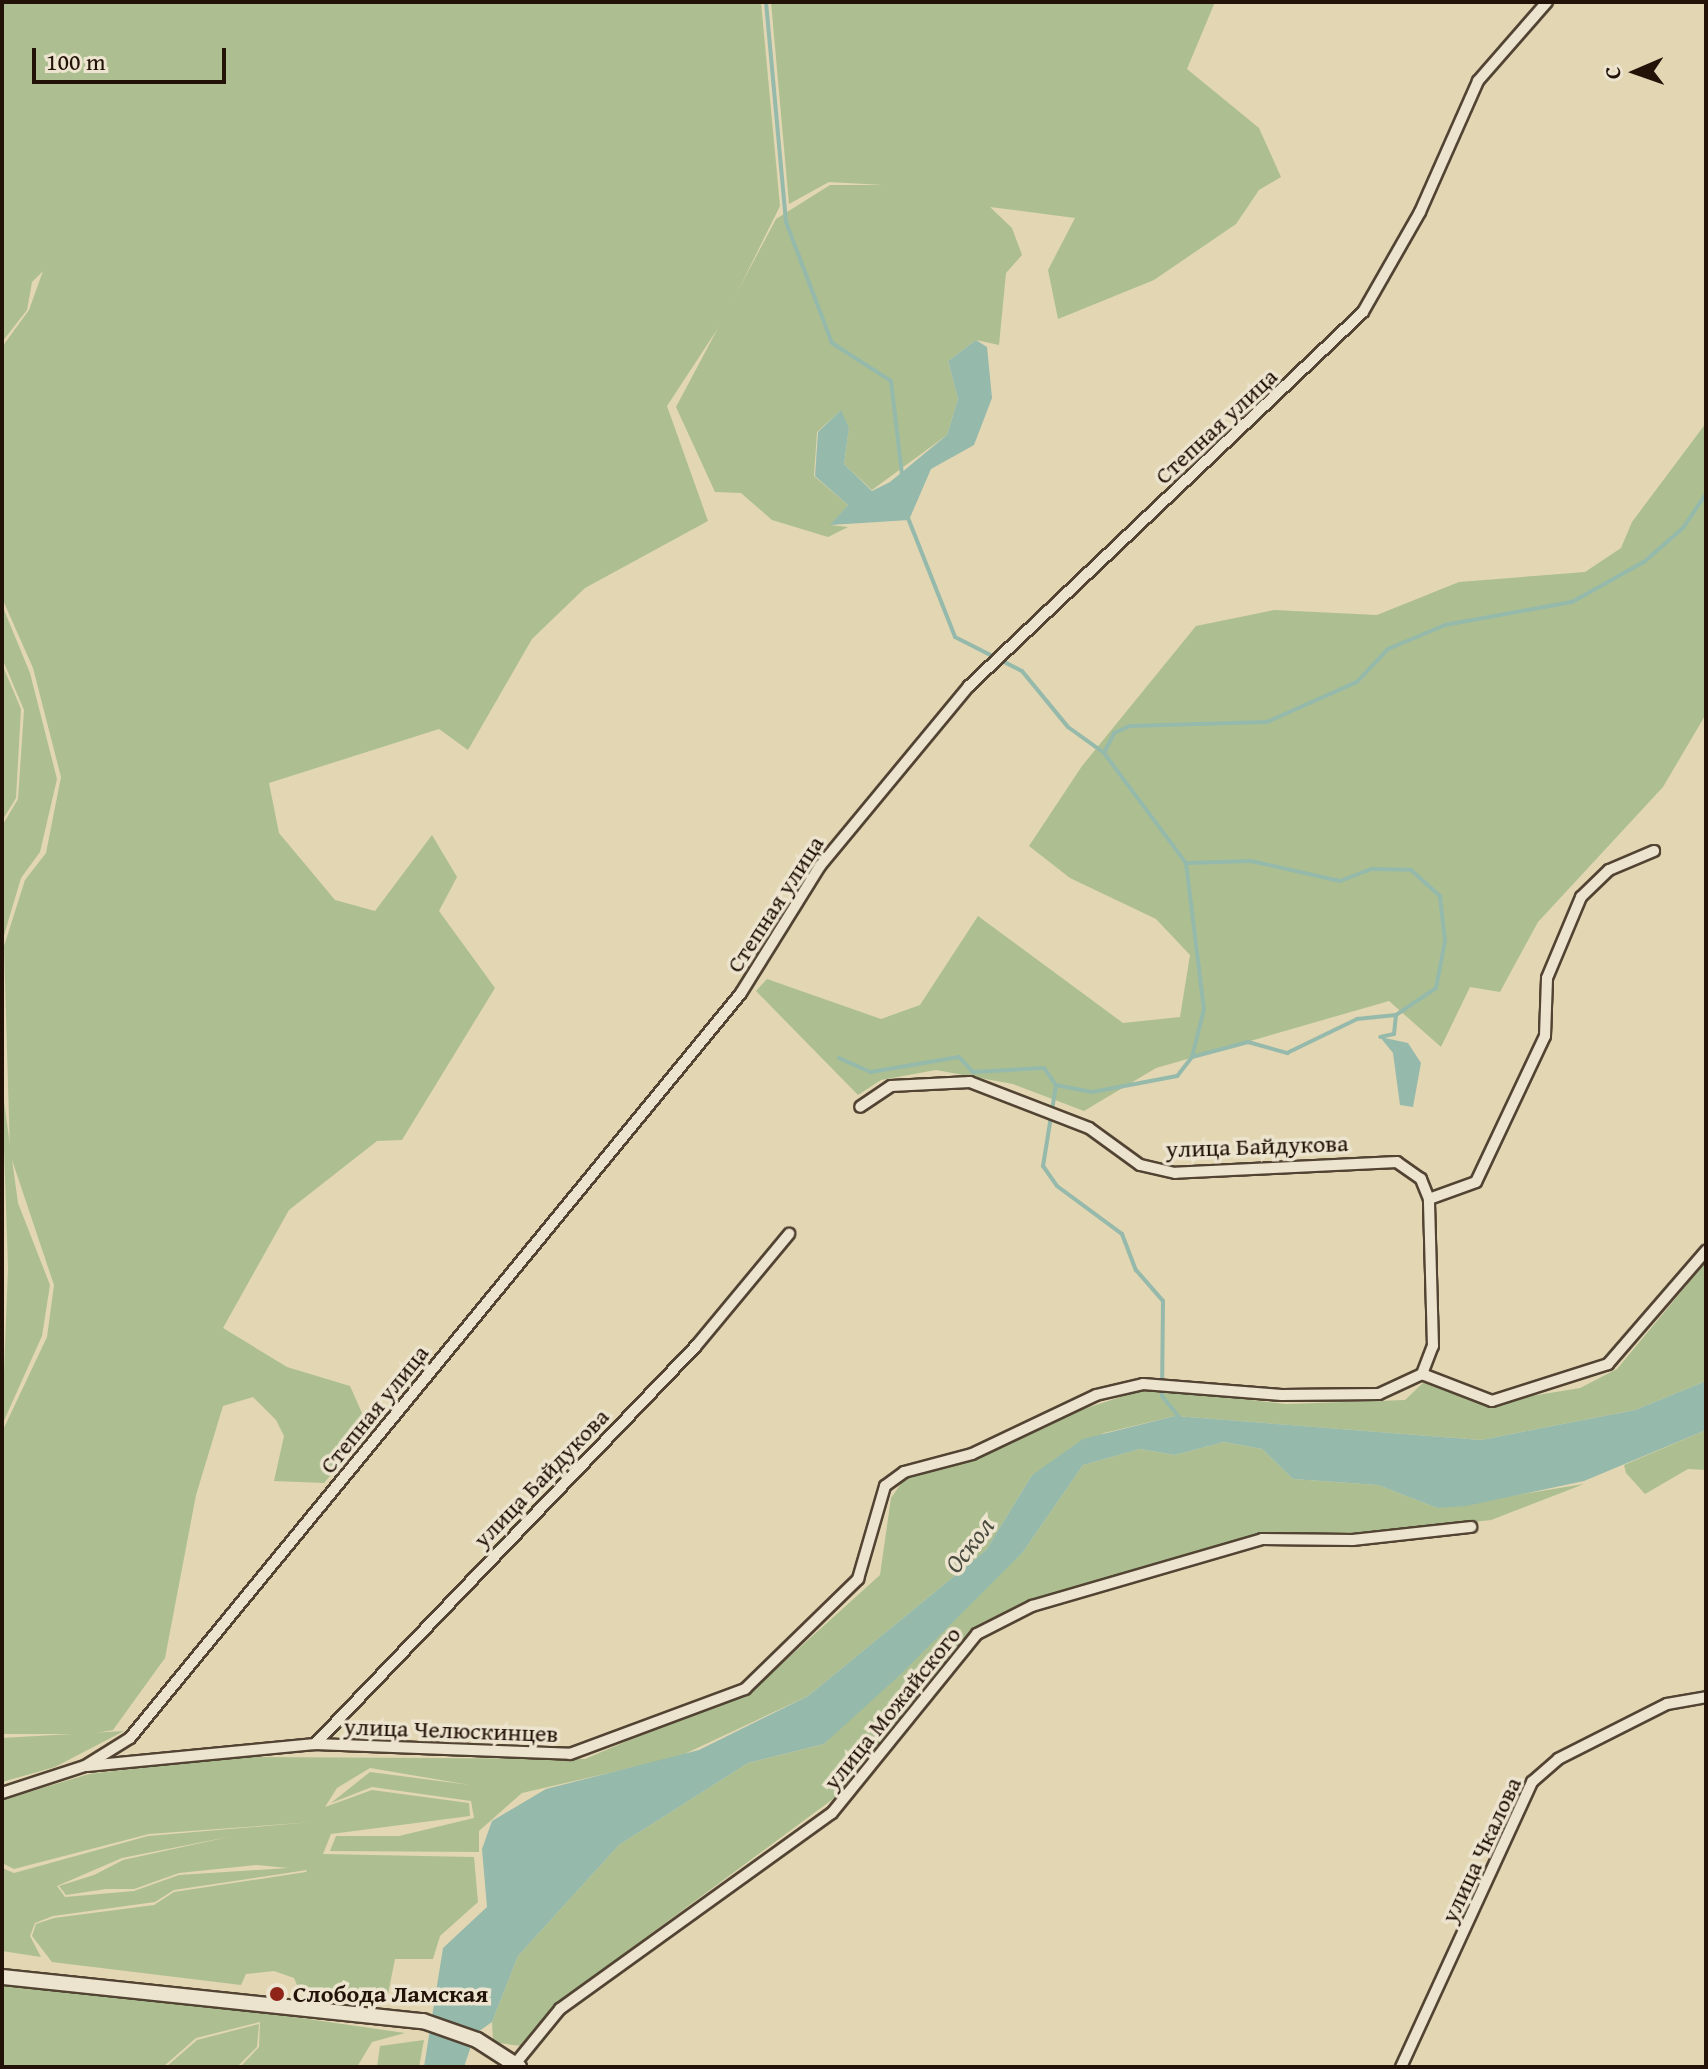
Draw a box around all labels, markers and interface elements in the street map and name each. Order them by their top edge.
scale bar [36,32,230,82]
north arrow [1596,32,1676,112]
text: 100 m [46,44,106,79]
text: С [1596,66,1628,80]
street label: Степная улица [1149,362,1283,490]
street label: Степная улица [720,830,830,978]
street label: улица Байдукова [1165,1128,1349,1164]
street label: Степная улица [313,1339,435,1479]
street label: улица Байдукова [467,1402,615,1554]
water label: Оскол [938,1511,1000,1579]
street label: улица Можайского [817,1620,967,1796]
street label: улица Челюскинцев [343,1712,559,1748]
street label: улица Чкалова [1435,1773,1527,1927]
place label: Слобода Ламская [293,1980,488,2008]
marker: Слобода Ламская [268,1985,286,2003]

